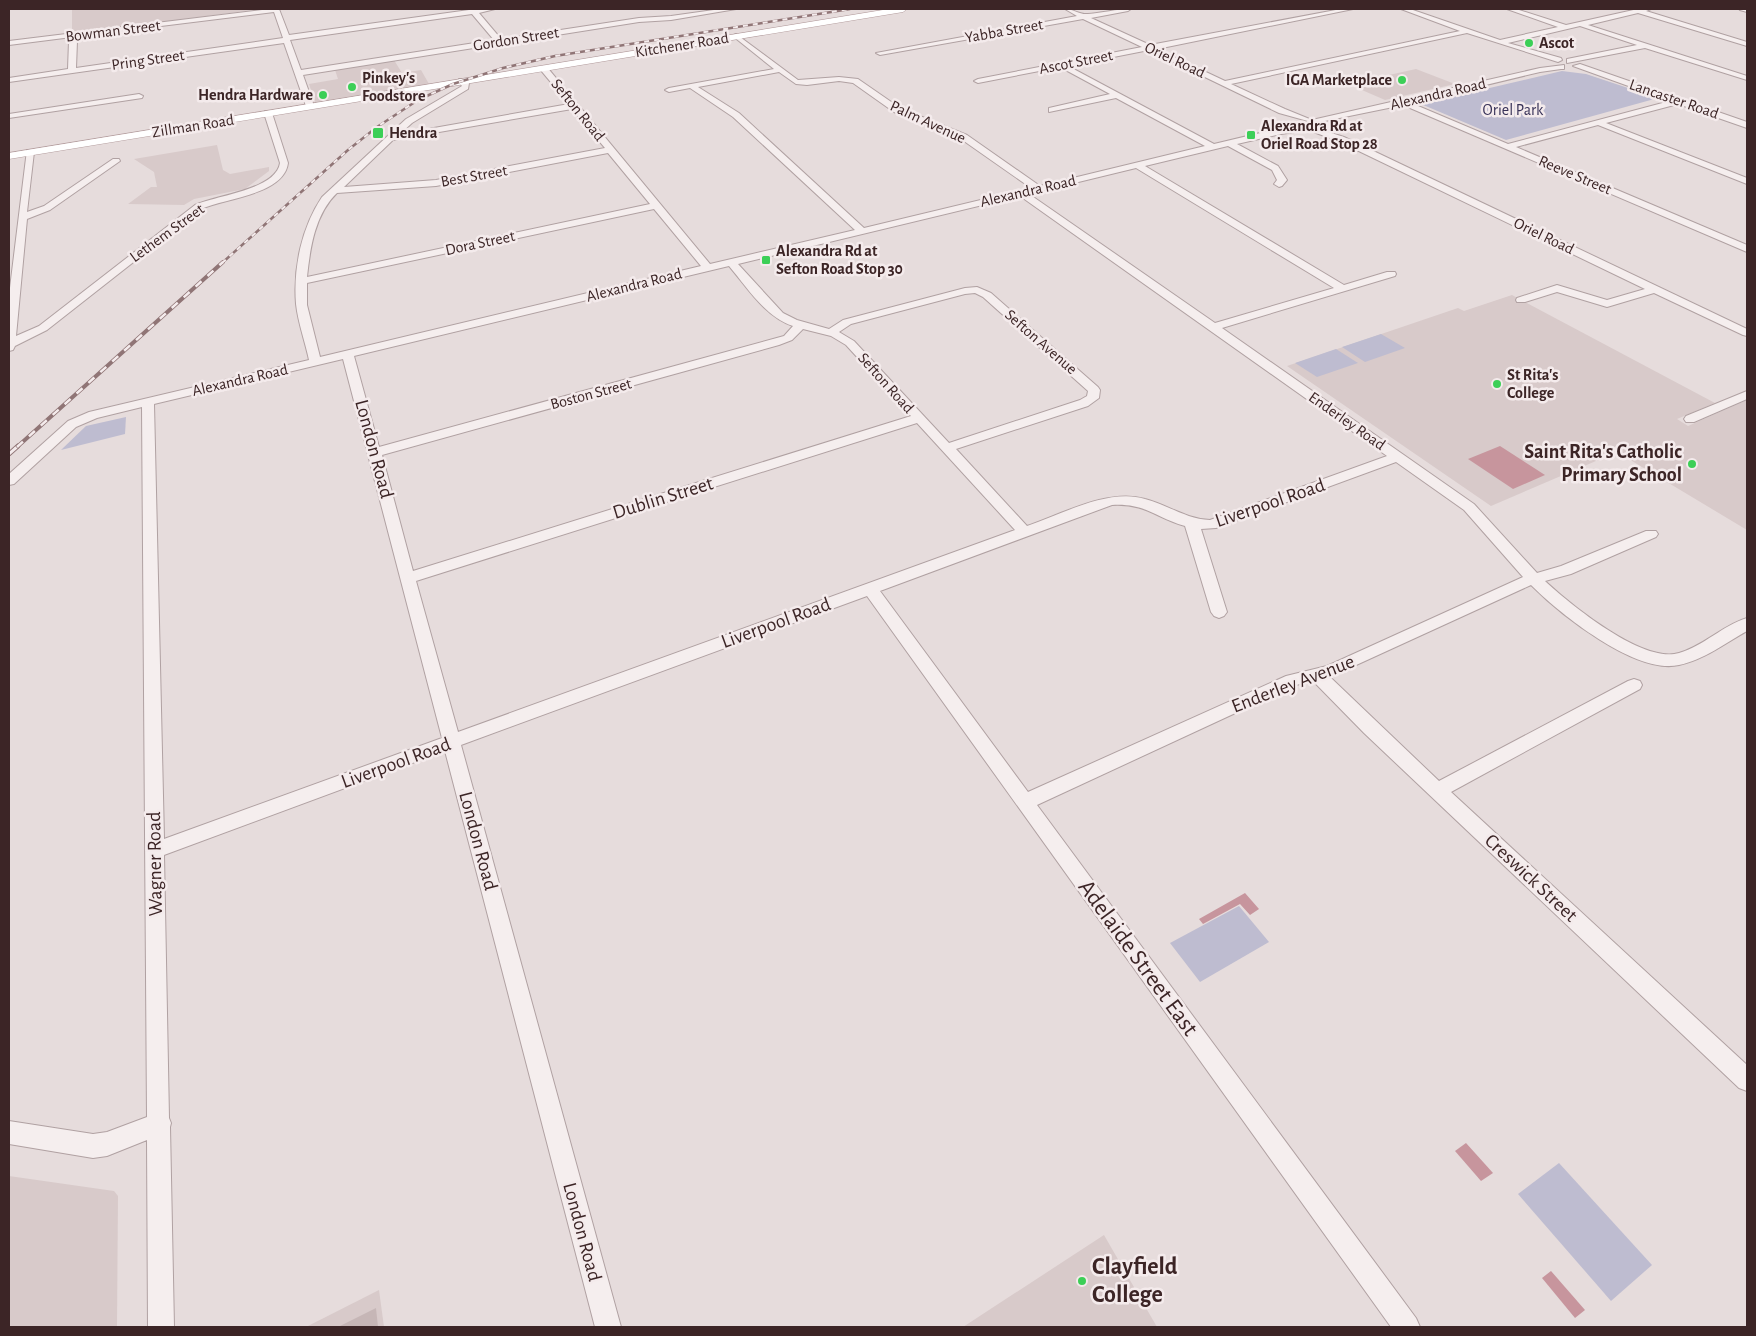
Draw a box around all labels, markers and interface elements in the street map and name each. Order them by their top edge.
street label: Yabba Street [964,16,1044,46]
street label: Bowman Street [65,17,161,45]
street label: Gordon Street [472,24,560,54]
street label: Kitchener Road [634,30,730,60]
place label: Ascot [1539,35,1575,51]
marker: Ascot [1523,37,1535,49]
street label: Oriel Road [1142,39,1208,81]
street label: Pring Street [110,47,186,73]
street label: Ascot Street [1038,47,1114,77]
place label: Pinkey's Foodstore [362,70,426,104]
place label: IGA Marketplace [1286,72,1392,88]
marker: IGA Marketplace [1396,74,1408,86]
street label: Alexandra Road [1389,75,1487,113]
street label: Sefton Road [548,76,608,144]
street label: Lancaster Road [1627,76,1721,122]
marker: Pinkey's Foodstore [346,81,358,93]
place label: Hendra Hardware [198,87,313,103]
marker: Hendra Hardware [317,89,329,101]
street label: Palm Avenue [888,98,968,146]
park label: Oriel Park [1483,102,1544,118]
street label: Zillman Road [151,112,235,140]
place label: Alexandra Rd at Oriel Road Stop 28 [1261,118,1378,152]
place label: Hendra [389,125,438,141]
marker: Hendra [371,126,385,140]
marker: Alexandra Rd at Oriel Road Stop 28 [1245,129,1257,141]
street label: Reeve Street [1536,153,1614,197]
street label: Best Street [440,162,508,190]
street label: Alexandra Road [979,172,1077,210]
street label: Lethem Street [127,201,207,265]
street label: Oriel Road [1511,215,1577,257]
street label: Dora Street [444,228,516,258]
place label: Alexandra Rd at Sefton Road Stop 30 [776,243,903,277]
marker: Alexandra Rd at Sefton Road Stop 30 [760,254,772,266]
street label: Alexandra Road [585,265,683,305]
street label: Sefton Avenue [1002,307,1080,377]
street label: Sefton Road [855,350,917,416]
street label: Alexandra Road [191,361,289,399]
place label: St Rita's College [1507,367,1558,401]
street label: Boston Street [549,375,633,413]
marker: St Rita's College [1491,378,1503,390]
street label: Enderley Road [1305,389,1388,454]
street label: London Road [351,397,397,501]
place label: Saint Rita's Catholic Primary School [1524,442,1682,485]
marker: Saint Rita's Catholic Primary School [1686,458,1698,470]
street label: Dublin Street [610,473,716,523]
street label: Liverpool Road [1212,475,1328,531]
street label: Liverpool Road [719,594,833,652]
street label: Enderley Avenue [1229,651,1357,717]
street label: Liverpool Road [339,734,453,792]
street label: London Road [455,789,501,893]
street label: Wagner Road [144,811,166,917]
street label: Creswick Street [1481,830,1582,926]
street label: Adelaide Street East [1074,876,1203,1041]
street label: London Road [559,1180,605,1284]
place label: Clayfield College [1092,1255,1178,1307]
marker: Clayfield College [1076,1275,1088,1287]

